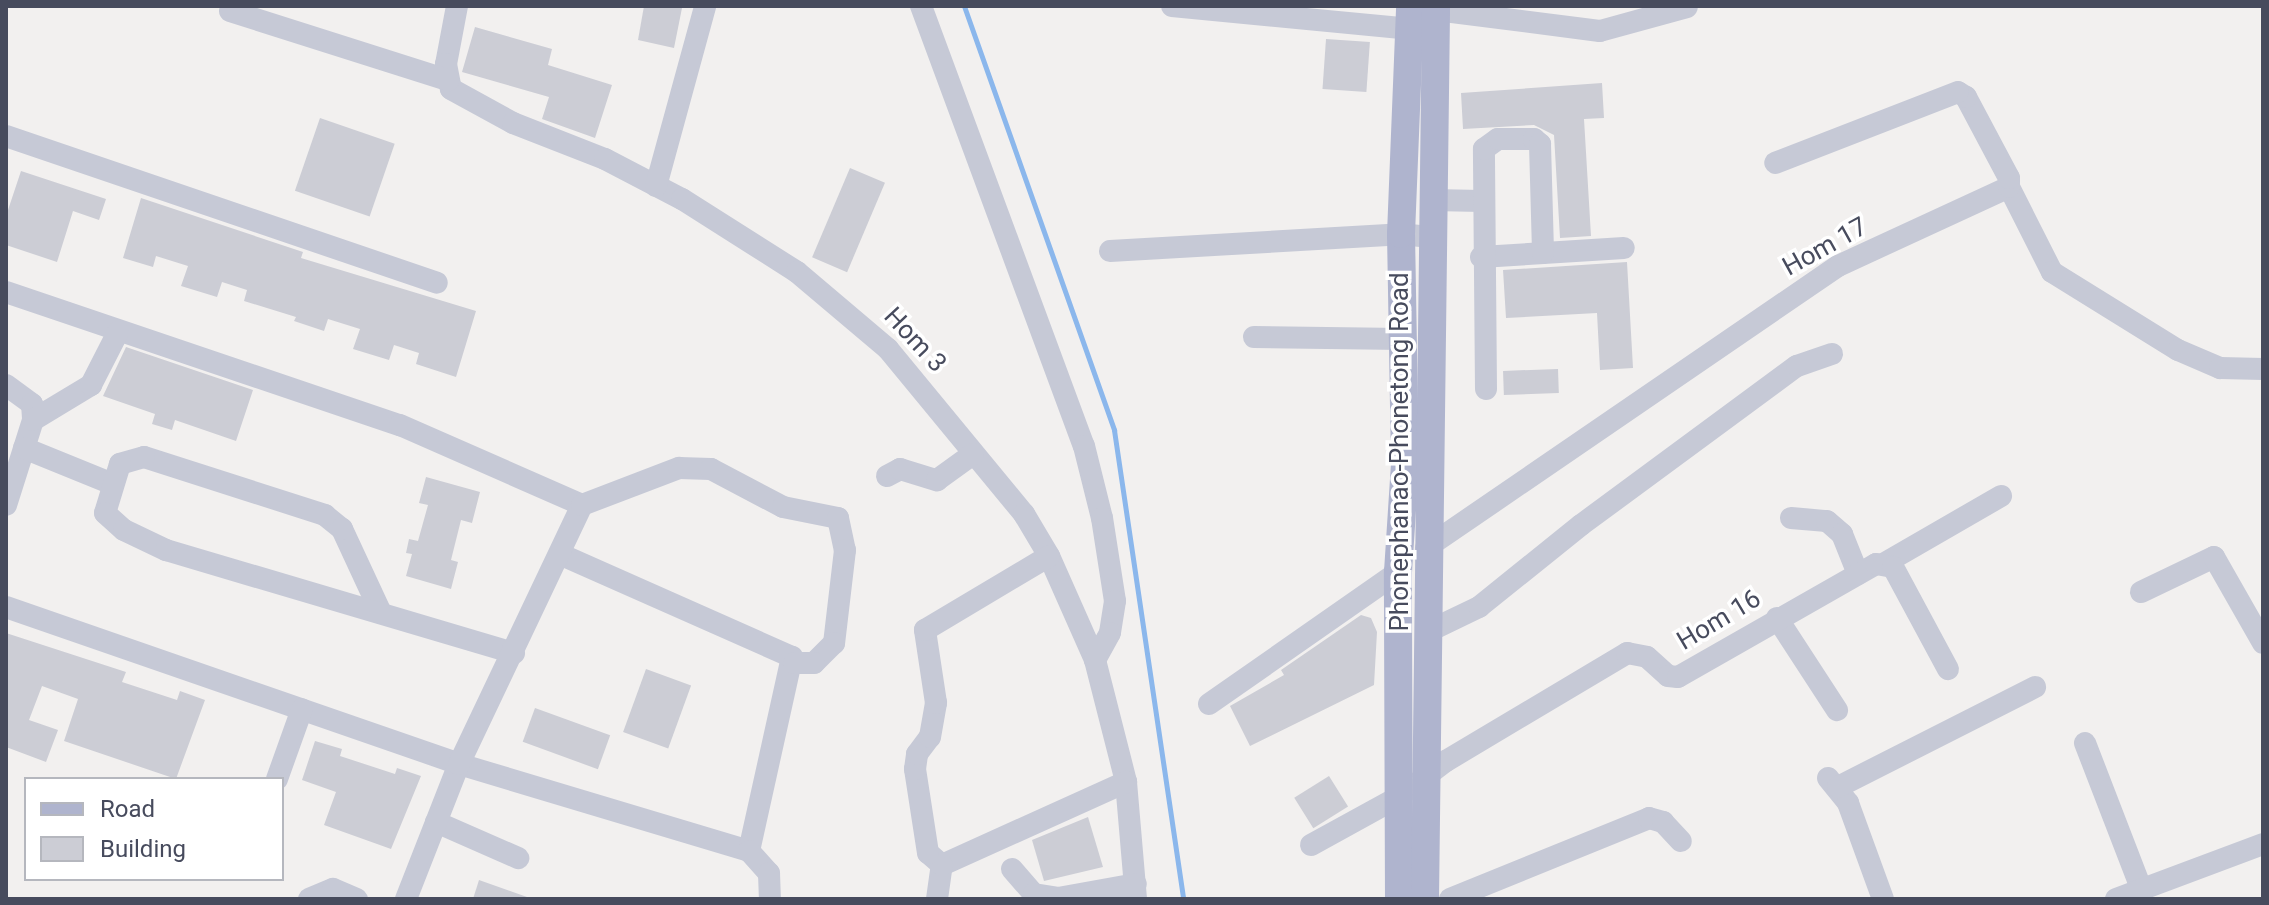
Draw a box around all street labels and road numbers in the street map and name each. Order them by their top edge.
street label: Hom 17 [1777,211,1873,283]
street label: Phonephanao-Phonetong Road [1384,272,1416,632]
street label: Hom 3 [877,301,953,379]
street label: Hom 16 [1672,583,1766,657]

